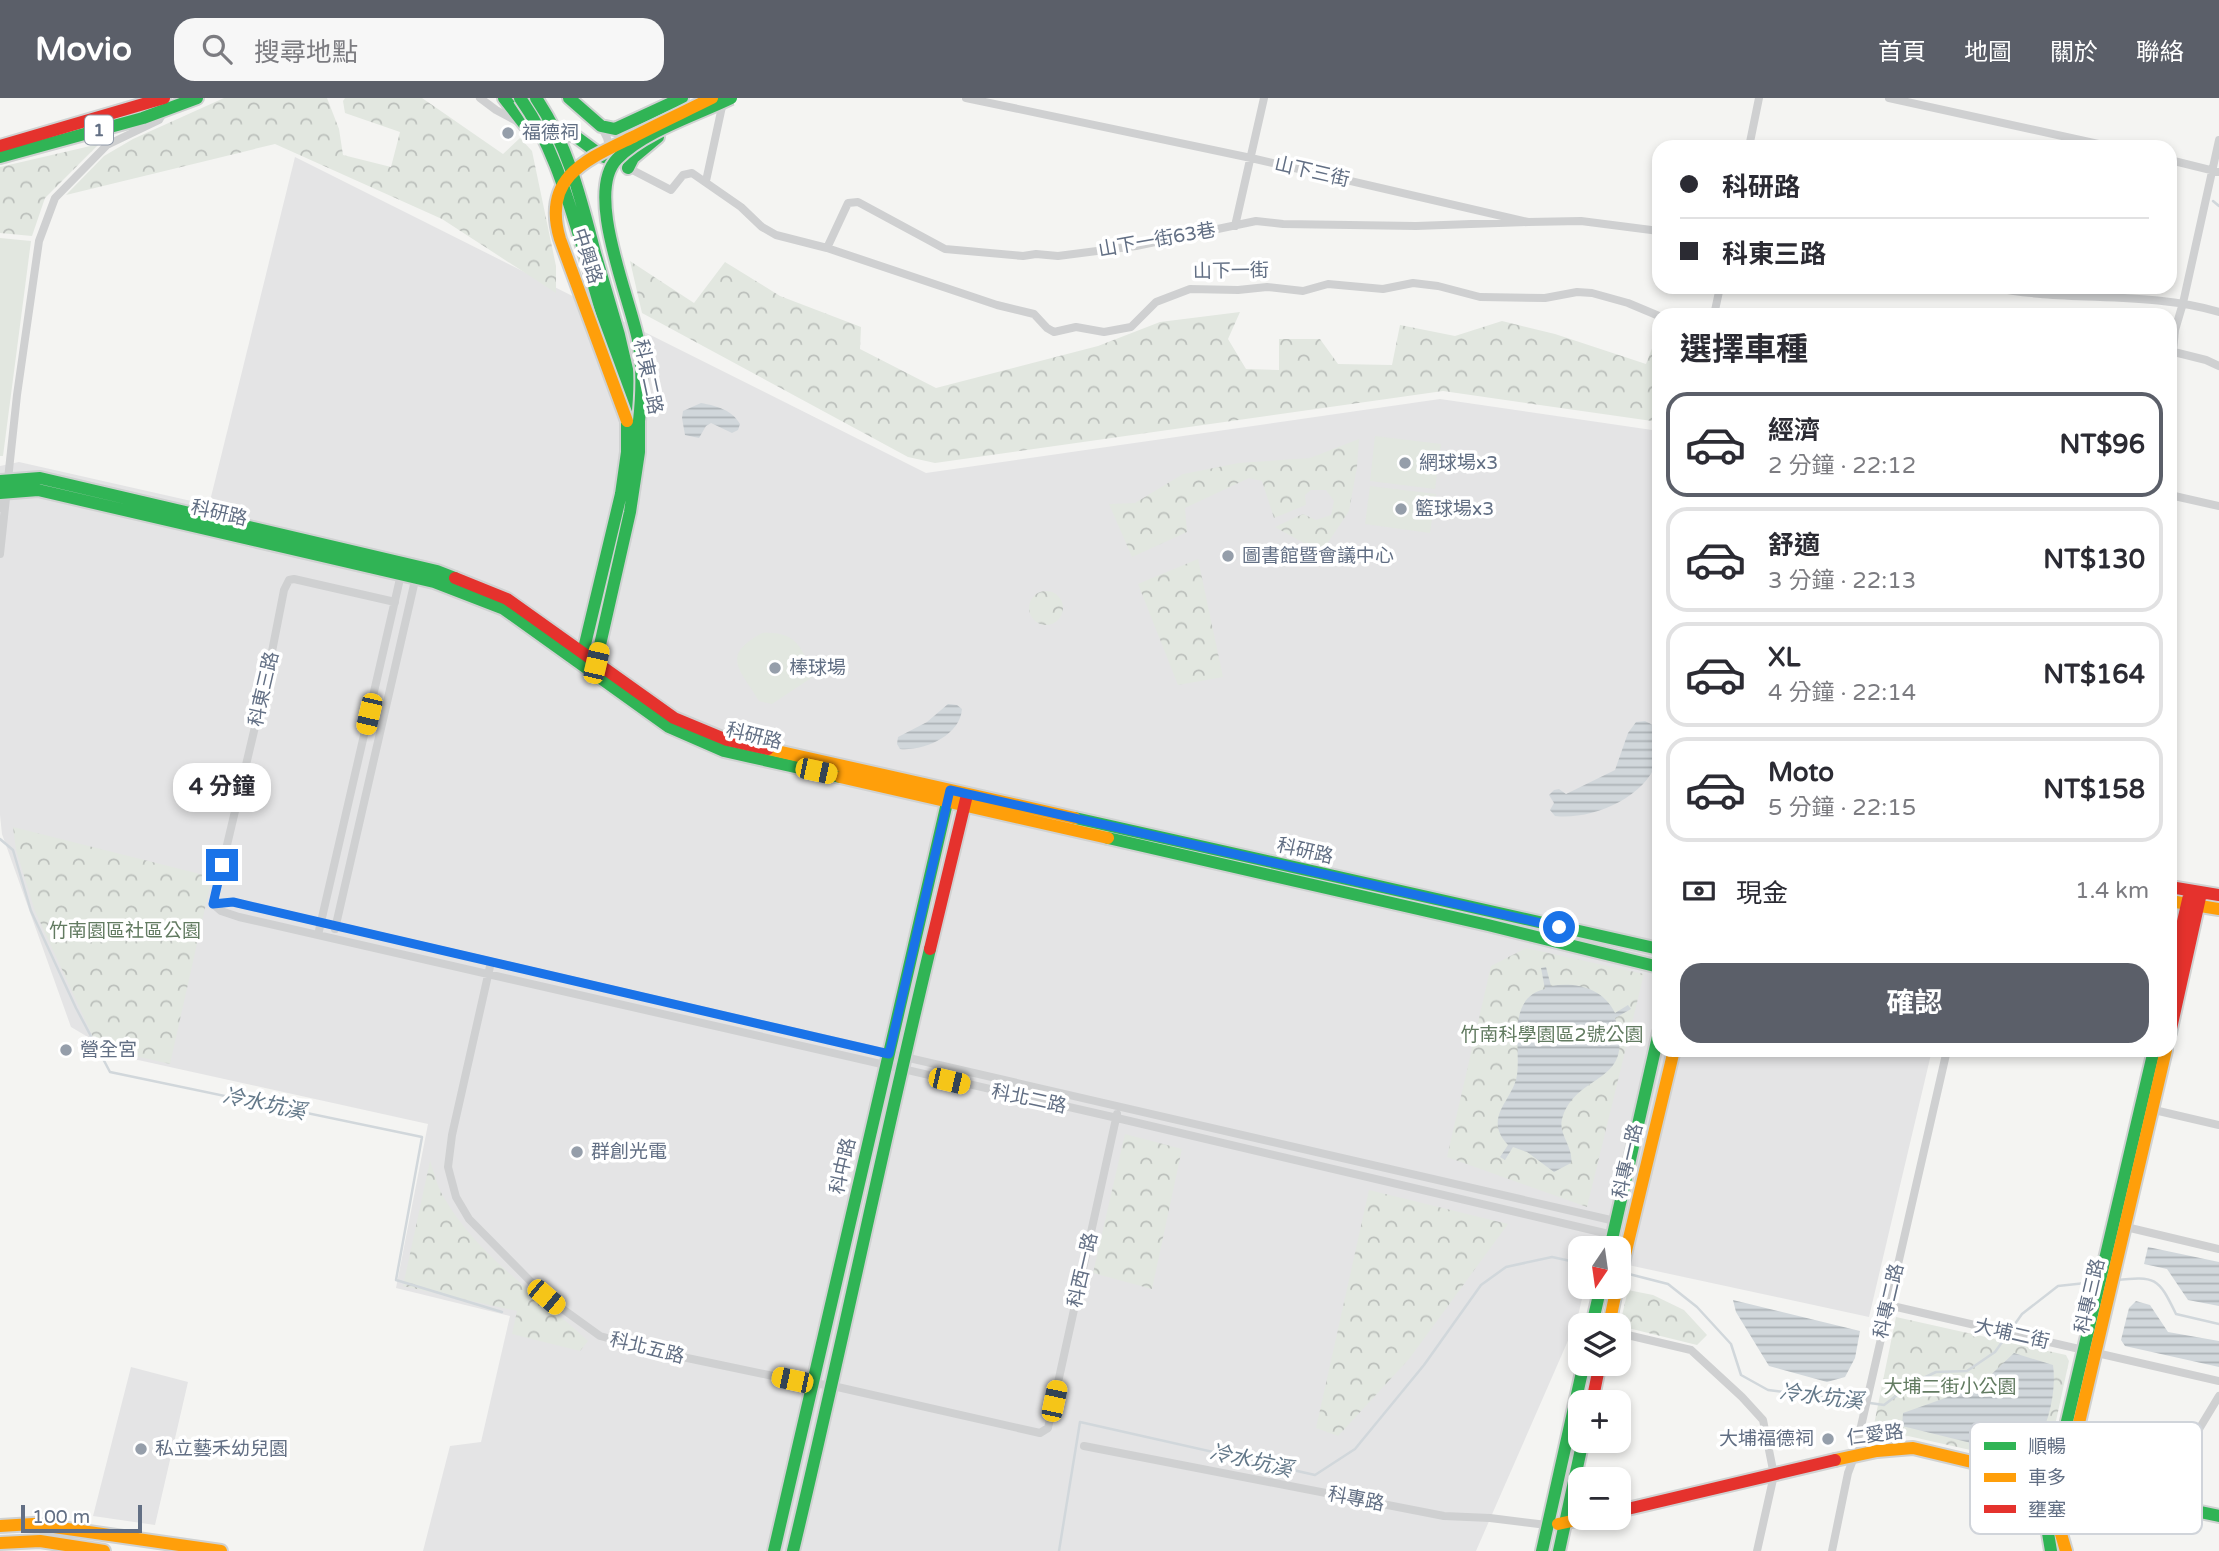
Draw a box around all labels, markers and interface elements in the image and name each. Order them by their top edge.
search box [174,18,664,81]
text: Movio [35,30,132,69]
icon: search [198,30,236,68]
text: 搜尋地點 [254,37,358,68]
text: 首頁 [1878,38,1926,67]
text: 地圖 [1964,38,2012,67]
text: 關於 [2050,38,2098,67]
text: 聯絡 [2136,38,2184,67]
road number: 1 [85,115,113,144]
place label: 福德祠 [522,122,579,144]
marker: 福德祠 [500,125,516,141]
street label: 山下三街 [1272,153,1352,191]
text: 科研路 [1722,172,1800,203]
street label: 山下一街63巷 [1097,219,1217,261]
street label: 中興路 [568,225,606,287]
text: 科東三路 [1722,239,1826,270]
street label: 山下一街 [1193,259,1269,283]
text: 選擇車種 [1680,331,1808,369]
street label: 科東二路 [629,338,667,416]
icon: car [1684,413,1747,476]
text: 經濟 [1768,415,1820,446]
text: NT$96 [2060,429,2145,460]
place label: 網球場x3 [1419,452,1498,474]
text: 2 分鐘 · 22:12 [1768,452,1916,480]
marker: 網球場x3 [1397,455,1413,471]
street label: 科研路 [189,496,249,530]
place label: 籃球場x3 [1415,498,1494,520]
marker: 籃球場x3 [1393,501,1409,517]
icon: car [1684,528,1747,591]
text: 舒適 [1768,530,1820,561]
text: NT$130 [2043,544,2145,575]
place label: 圖書館暨會議中心 [1242,545,1394,567]
marker: 圖書館暨會議中心 [1220,548,1236,564]
text: 3 分鐘 · 22:13 [1768,567,1916,595]
car [582,640,611,686]
text: XL [1768,642,1800,673]
icon: car [1684,643,1747,706]
street label: 科東三路 [245,649,283,729]
place label: 棒球場 [789,657,846,679]
text: NT$164 [2043,659,2145,690]
marker: 棒球場 [767,660,783,676]
text: 4 分鐘 · 22:14 [1768,679,1916,707]
car [355,691,384,737]
street label: 科研路 [724,718,784,754]
car [794,756,839,786]
text: Moto [1768,757,1834,788]
icon: car [1684,758,1747,821]
callout: 4 分鐘 [173,764,271,812]
text: 4 分鐘 [189,773,255,801]
text: NT$158 [2043,774,2145,805]
text: 5 分鐘 · 22:15 [1768,794,1916,822]
street label: 科研路 [1275,834,1335,868]
route end [206,849,238,881]
icon: cash [1680,872,1718,910]
text: 1.4 km [2075,877,2149,905]
text: 現金 [1736,878,1788,909]
route start [1543,911,1575,943]
park label: 竹南園區社區公園 [49,920,201,942]
button: 確認 [1680,963,2149,1043]
park label: 竹南科學園區2號公園 [1461,1024,1643,1046]
place label: 營全宮 [80,1039,137,1061]
marker: 營全宮 [58,1042,74,1058]
car [927,1066,972,1096]
street label: 科北二路 [990,1080,1068,1118]
water label: 冷水坑溪 [220,1083,311,1126]
street label: 科專一路 [1609,1121,1647,1201]
street label: 科中路 [826,1136,860,1196]
place label: 群創光電 [591,1141,667,1163]
marker: 群創光電 [569,1144,585,1160]
street label: 科西一路 [1064,1230,1102,1310]
north arrow [1568,1236,1631,1298]
map controls [1568,1236,1631,1530]
street label: 科專三路 [2071,1256,2109,1336]
street label: 科專二路 [1870,1261,1908,1341]
car [524,1275,569,1319]
button: layers [1568,1313,1631,1376]
street label: 大埔二街 [1972,1315,2052,1353]
street label: 科北五路 [607,1328,687,1368]
car [770,1365,815,1395]
park label: 大埔二街小公園 [1883,1376,2017,1398]
car [1040,1378,1069,1424]
water label: 冷水坑溪 [1778,1379,1867,1415]
button: + [1568,1390,1631,1453]
street label: 仁愛路 [1845,1421,1905,1449]
legend [1970,1422,2202,1534]
place label: 大埔福德祠 [1719,1428,1814,1450]
marker: 大埔福德祠 [1820,1431,1836,1447]
text: 順暢 [2028,1436,2066,1458]
place label: 私立藝禾幼兒園 [155,1438,288,1460]
water label: 冷水坑溪 [1207,1439,1298,1483]
marker: 私立藝禾幼兒園 [133,1441,149,1457]
button: − [1568,1467,1631,1530]
text: 車多 [2028,1467,2066,1489]
street label: 科專路 [1326,1483,1386,1515]
text: 壅塞 [2028,1499,2066,1521]
scale bar [21,1502,142,1534]
text: 100 m [32,1506,90,1528]

